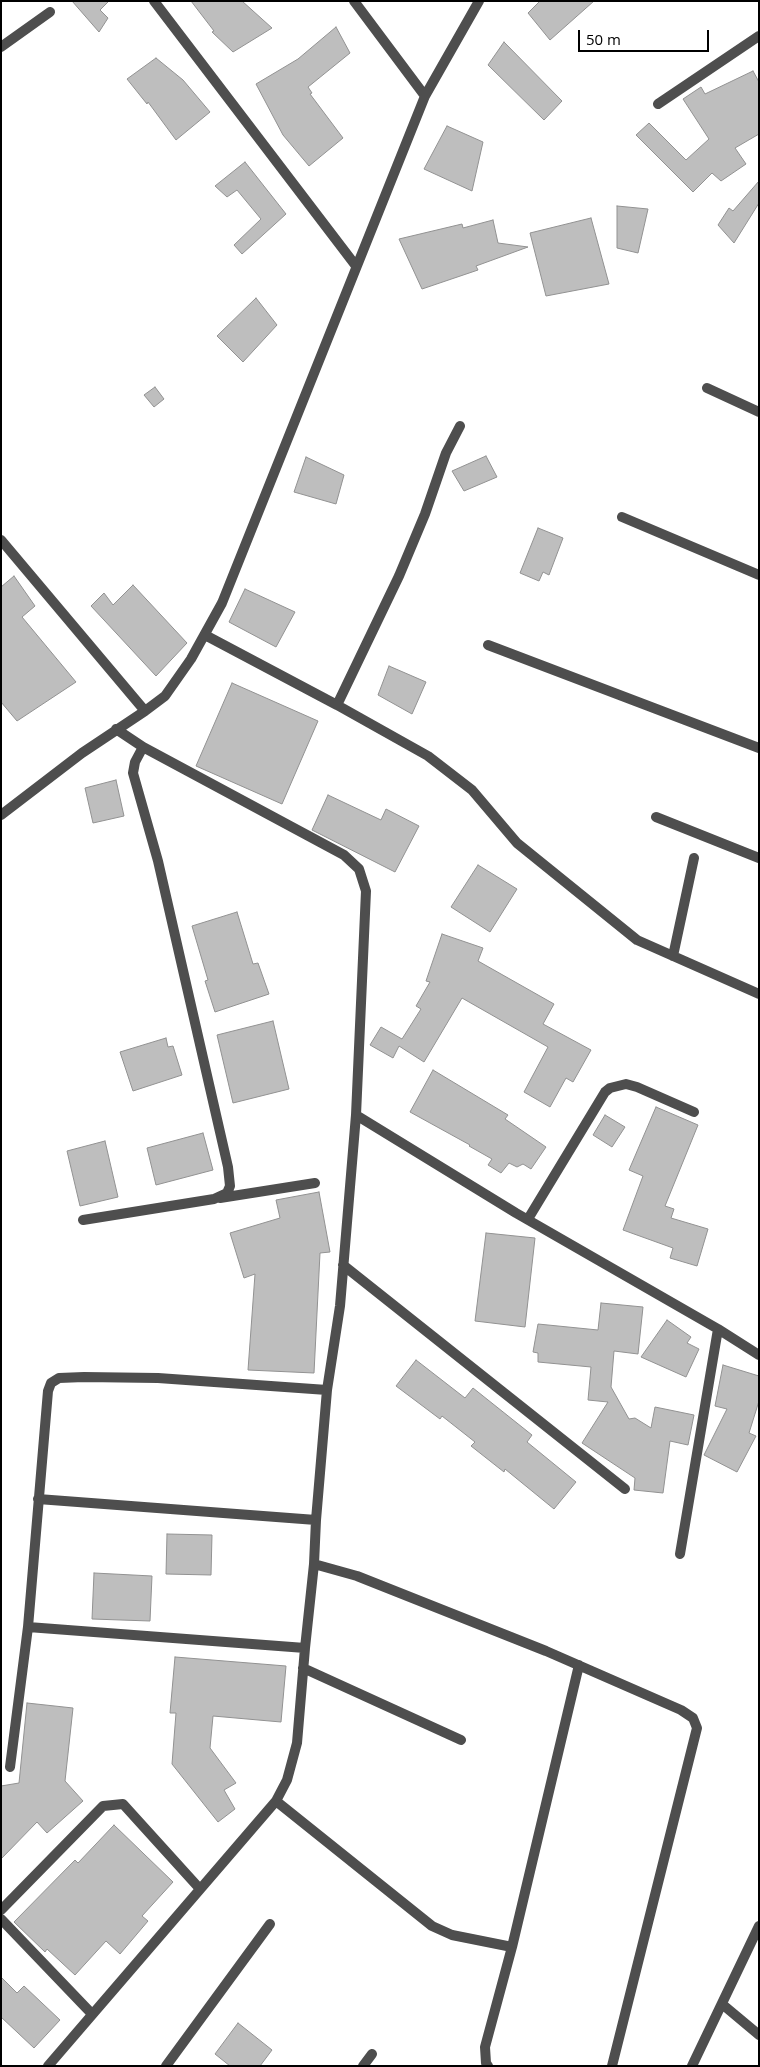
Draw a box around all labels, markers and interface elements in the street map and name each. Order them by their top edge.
scale bar [580,20,711,52]
text: 50 m [586,29,621,49]

